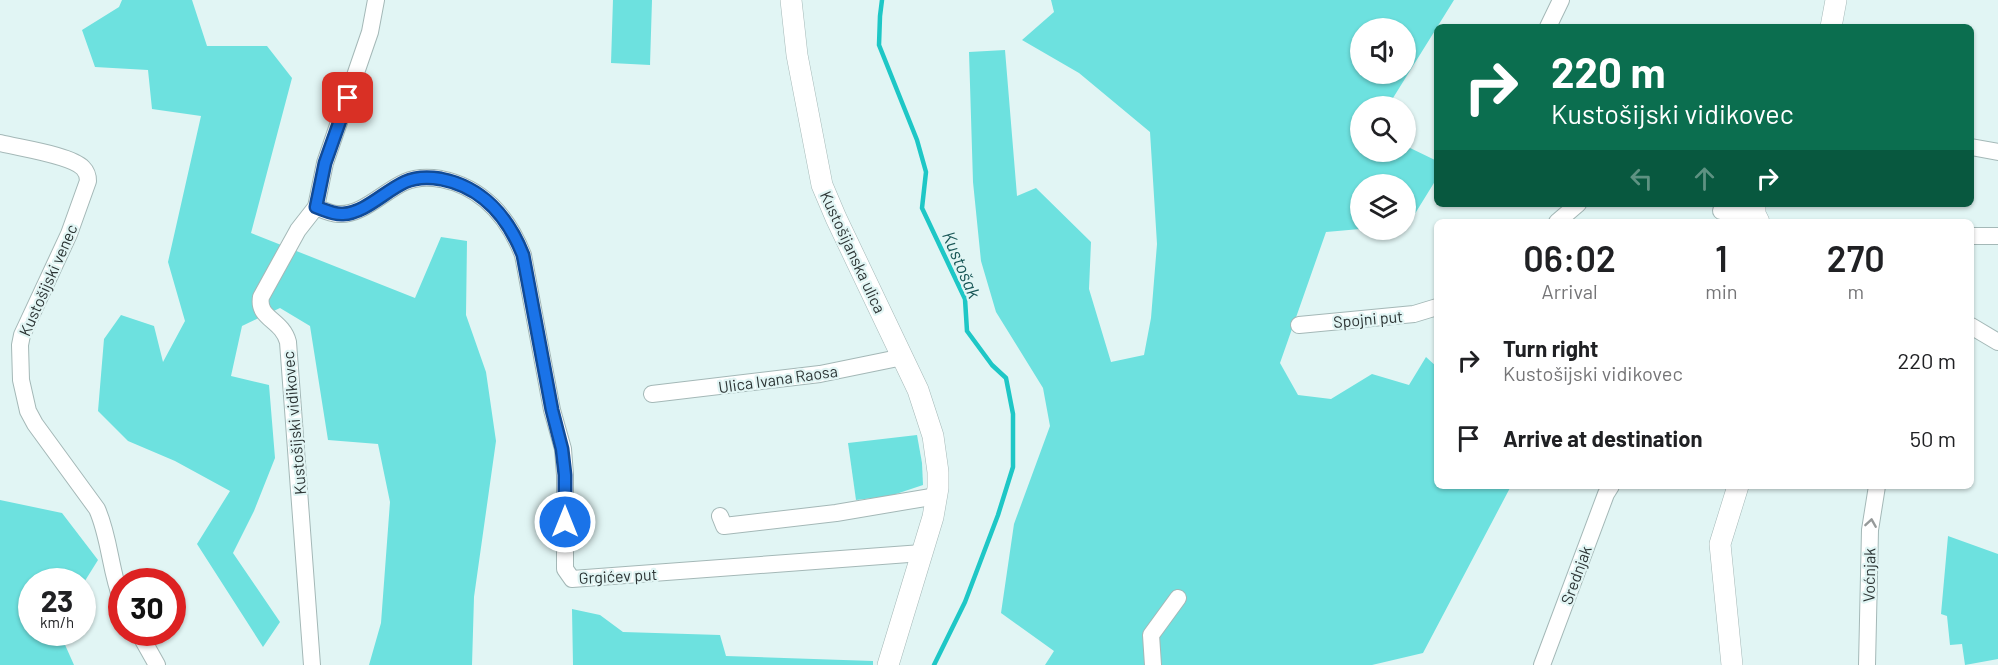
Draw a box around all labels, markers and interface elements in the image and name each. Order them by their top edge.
map controls [1350,18,1416,240]
button: sound [1350,18,1416,84]
text: 220 m [1551,46,1665,96]
icon: right [1452,48,1530,126]
pin [322,72,373,123]
icon: arrive [331,81,364,114]
button: search [1350,96,1416,162]
text: Kustošijski vidikovec [1551,97,1794,129]
icon: left [1625,162,1658,195]
icon: ahead [1688,162,1721,195]
icon: right [1751,162,1784,195]
button: layers [1350,174,1416,240]
street label: Kustošijanska ulica [817,188,890,316]
street label: Kustošijski venec [14,221,81,339]
water label: Kustošak [938,228,986,302]
text: 06:02 [1523,236,1616,279]
text: 1 [1715,236,1728,279]
text: 270 [1827,236,1885,279]
text: Arrival [1542,279,1598,303]
text: min [1705,279,1738,303]
text: m [1847,279,1864,303]
street label: Spojni put [1332,306,1404,331]
text: Turn right [1503,335,1598,361]
icon: right [1452,344,1485,377]
text: 220 m [1897,347,1956,373]
street label: Kustošijski vidikovec [278,351,309,496]
street label: Ulica Ivana Raosa [717,361,839,396]
text: Kustošijski vidikovec [1503,361,1683,385]
icon: arrive [1452,422,1485,455]
text: Arrive at destination [1503,425,1702,451]
text: 50 m [1910,425,1956,451]
position arrow [533,490,597,554]
one-way arrow [1865,518,1877,527]
street label: Srednjak [1556,543,1595,607]
street label: Voćnjak [1859,548,1878,602]
street label: Grgićev put [578,564,658,587]
speed limit sign: 30 [108,568,186,646]
text: 23 [41,582,73,618]
text: km/h [40,613,74,631]

